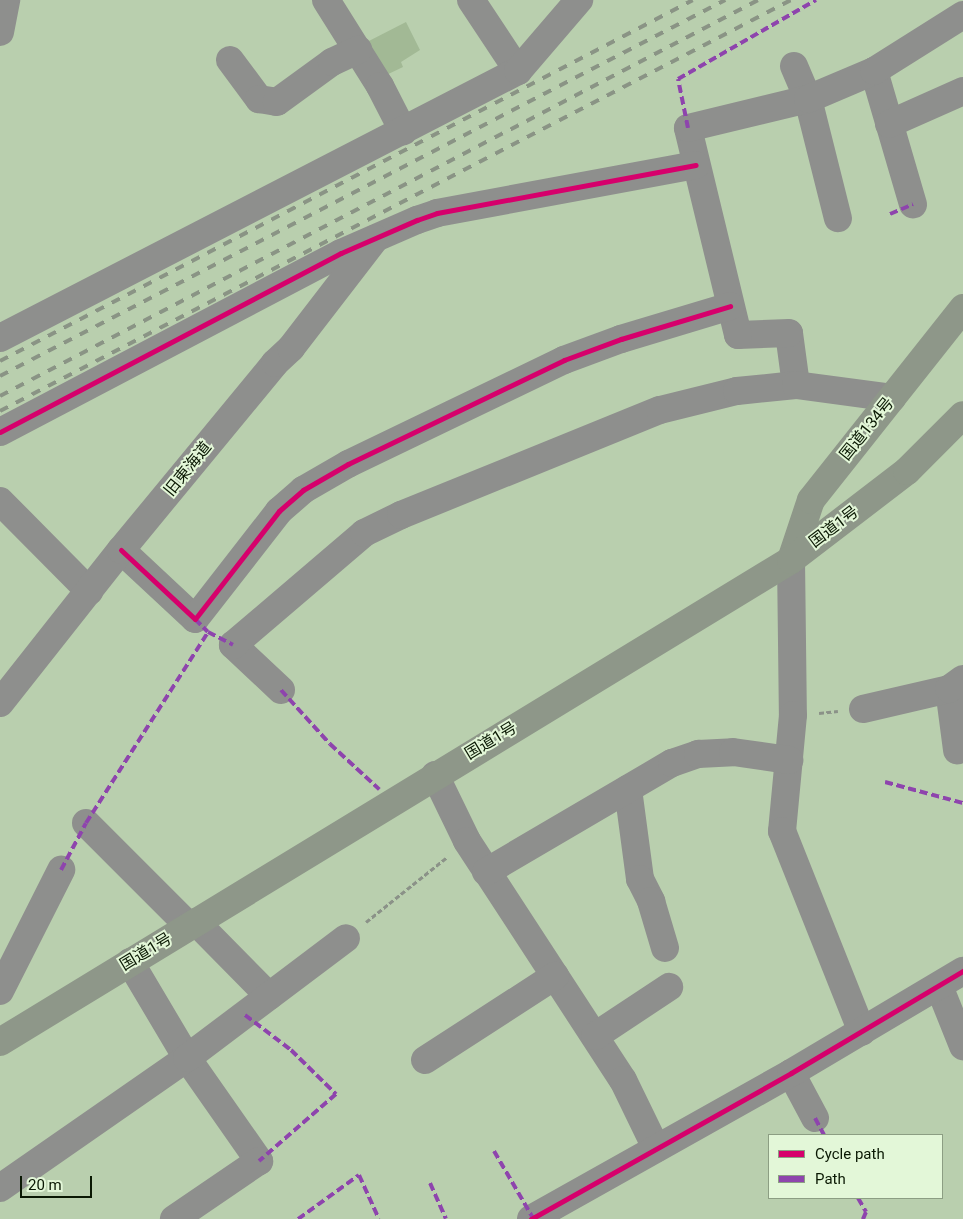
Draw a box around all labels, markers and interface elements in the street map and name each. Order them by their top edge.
street label: 国道134号 [836,394,898,464]
street label: 旧東海道 [160,438,216,500]
street label: 国道1号 [805,502,863,552]
street label: 国道1号 [462,718,520,764]
street label: 国道1号 [117,929,175,975]
legend [768,1134,943,1199]
text: Cycle path [815,1145,885,1163]
scale bar [22,1166,95,1198]
text: Path [815,1170,846,1188]
text: 20 m [28,1176,62,1194]

